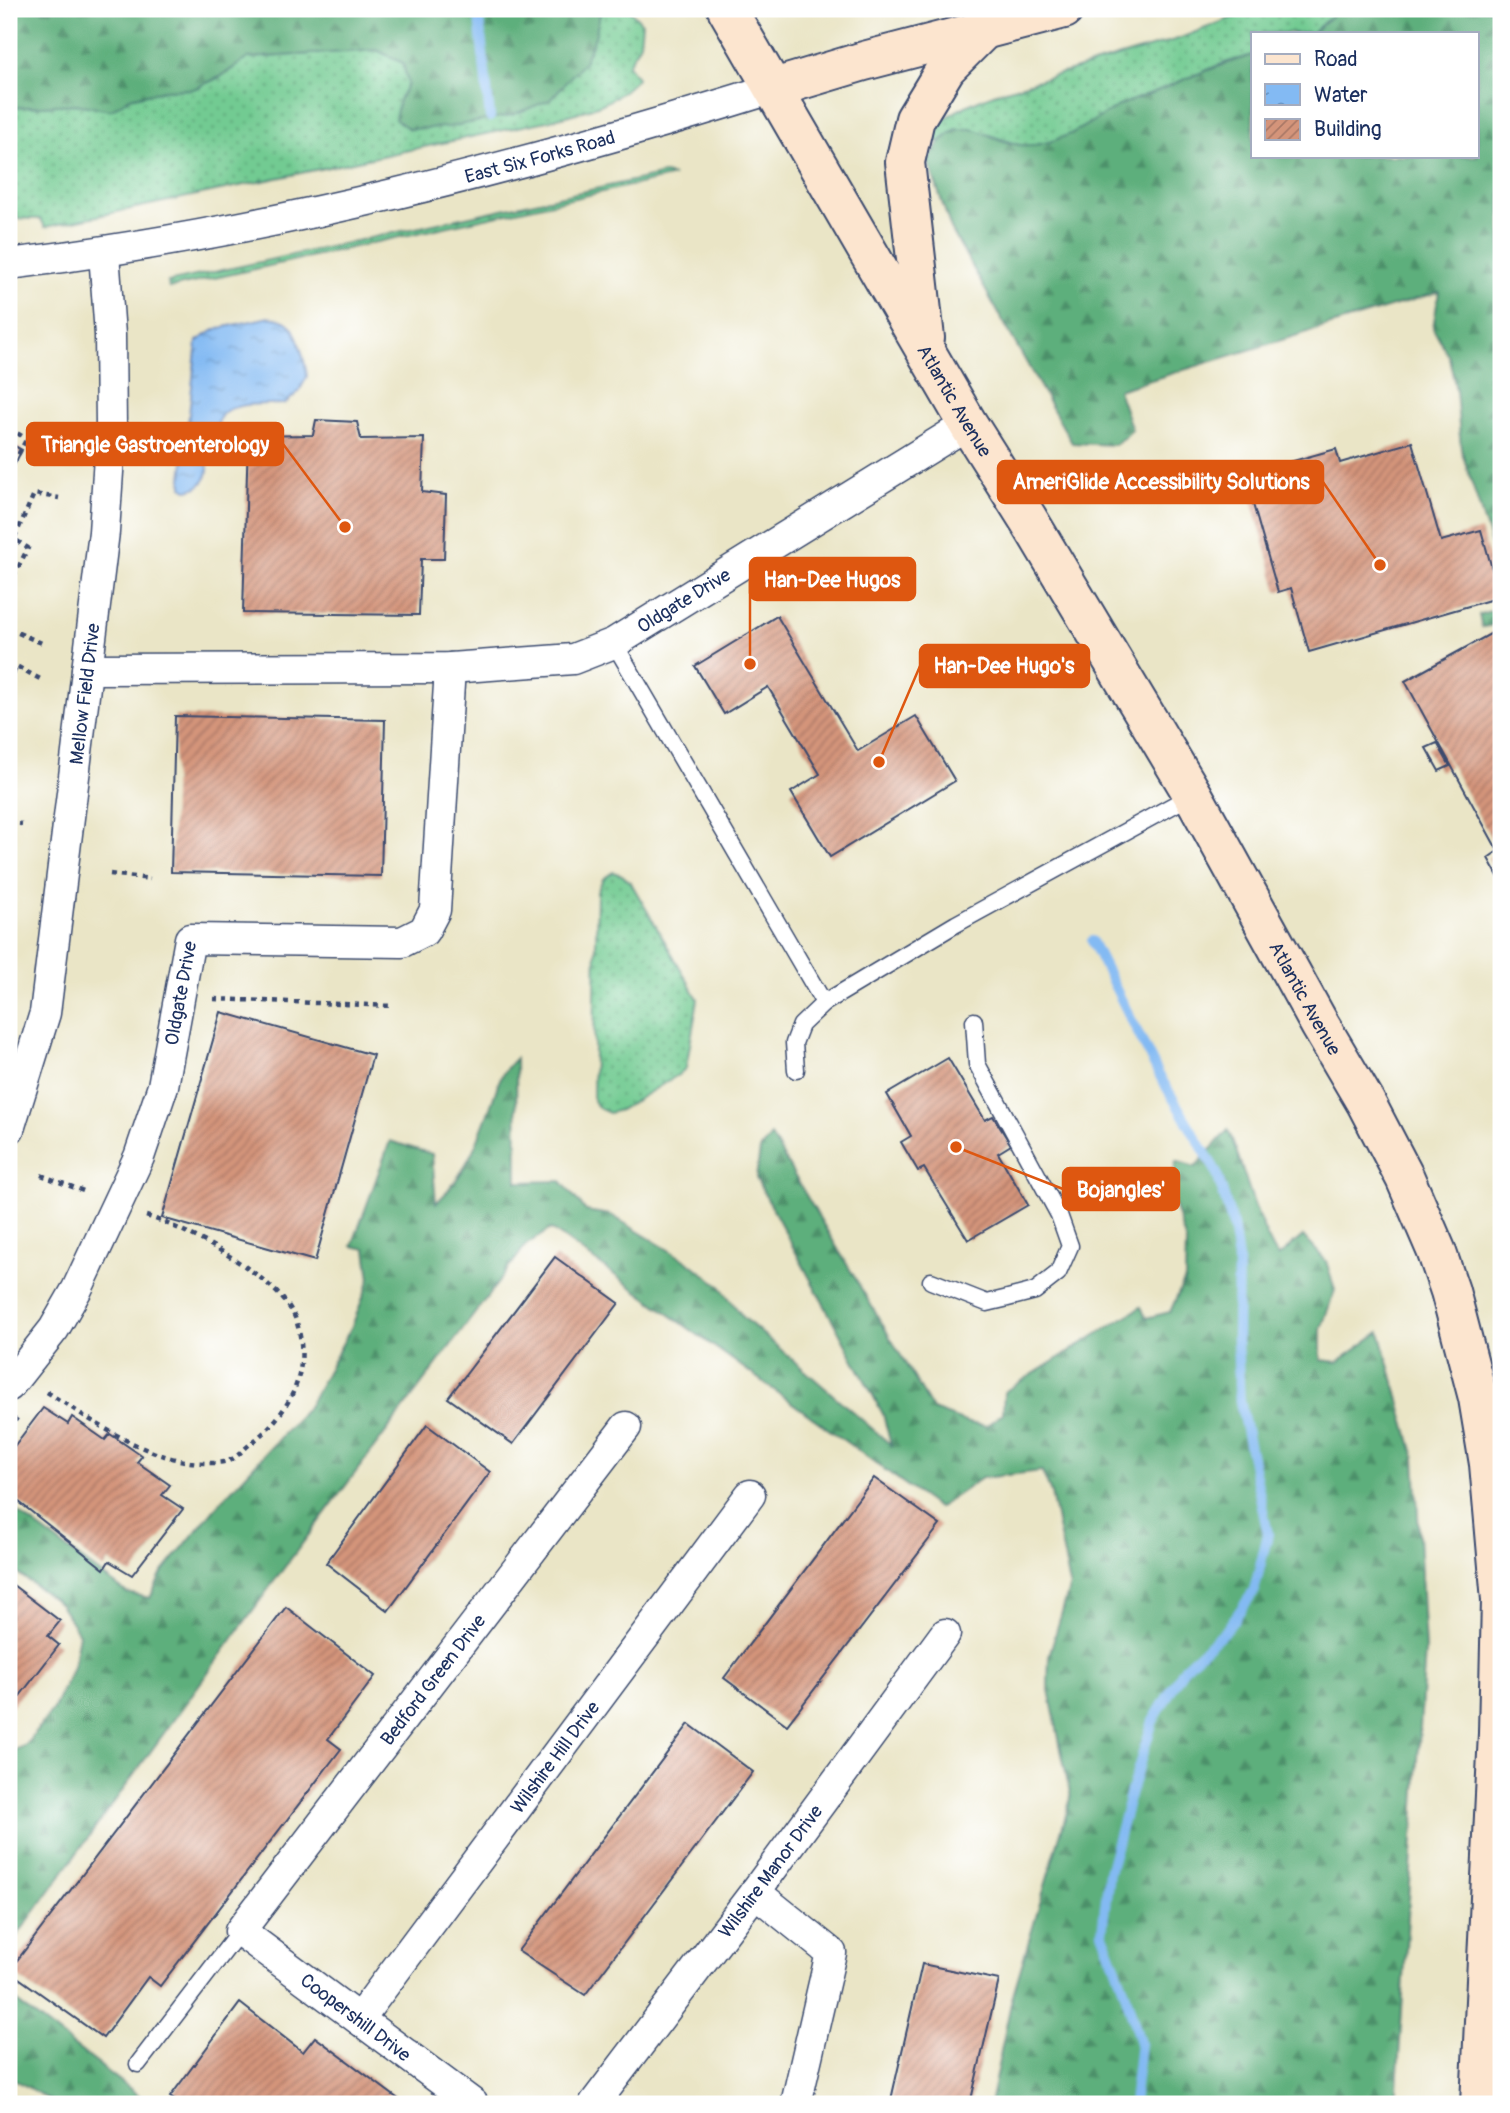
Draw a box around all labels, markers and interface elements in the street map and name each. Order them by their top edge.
legend [1251,32,1478,158]
text: Road [1314,46,1358,73]
text: Water [1314,82,1368,109]
text: Building [1314,116,1381,143]
street label: East Six Forks Road [462,125,618,189]
street label: Atlantic Avenue [911,340,997,462]
callout: Triangle Gastroenterology [27,423,283,465]
text: Triangle Gastroenterology [40,432,269,459]
callout: AmeriGlide Accessibility Solutions [998,461,1323,503]
text: AmeriGlide Accessibility Solutions [1012,469,1310,496]
callout: Han-Dee Hugos [750,558,915,600]
street label: Oldgate Drive [633,563,736,639]
text: Han-Dee Hugos [764,567,901,594]
street label: Mellow Field Drive [65,621,106,766]
callout: Han-Dee Hugo's [920,645,1089,687]
text: Han-Dee Hugo's [934,653,1075,680]
street label: Atlantic Avenue [1263,937,1346,1060]
street label: Oldgate Drive [160,939,202,1047]
callout: Bojangles' [1063,1168,1179,1210]
text: Bojangles' [1077,1177,1165,1204]
street label: Bedford Green Drive [376,1609,492,1750]
street label: Wilshire Hill Drive [506,1696,606,1819]
street label: Wilshire Manor Drive [713,1800,829,1943]
street label: Coopershill Drive [295,1968,416,2068]

